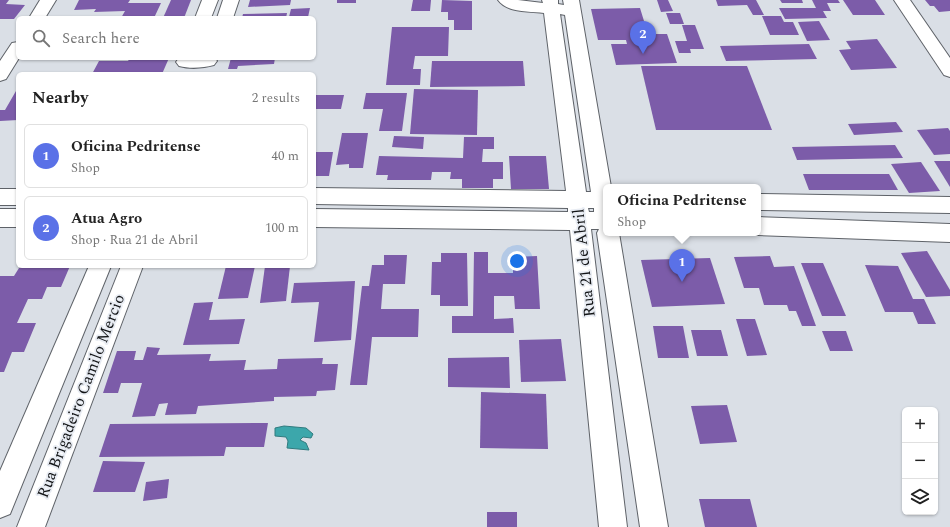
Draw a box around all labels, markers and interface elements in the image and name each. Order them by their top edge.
search box [16,16,316,60]
pin: 2 [630,21,656,54]
icon: search [30,27,52,49]
text: Search here [62,27,140,50]
text: Nearby [32,85,88,111]
text: 2 results [252,88,300,108]
text: Oficina Pedritense [71,135,201,158]
text: 1 [42,146,50,166]
text: 40 m [272,146,299,166]
text: Shop [71,158,100,178]
popup [603,184,761,236]
text: Oficina Pedritense [617,189,747,212]
text: Atua Agro [71,207,142,230]
street label: Rua 21 de Abril [566,208,602,318]
text: Shop [617,212,646,232]
text: 2 [42,218,50,238]
text: 100 m [265,218,299,238]
text: Shop · Rua 21 de Abril [71,230,198,250]
pin: 1 [669,249,695,282]
your location [507,251,527,271]
street label: Rua Brigadeiro Camilo Mercio [31,291,131,501]
map controls [902,407,938,515]
button: + [902,407,938,443]
button: − [902,443,938,479]
button: layers [902,479,938,515]

